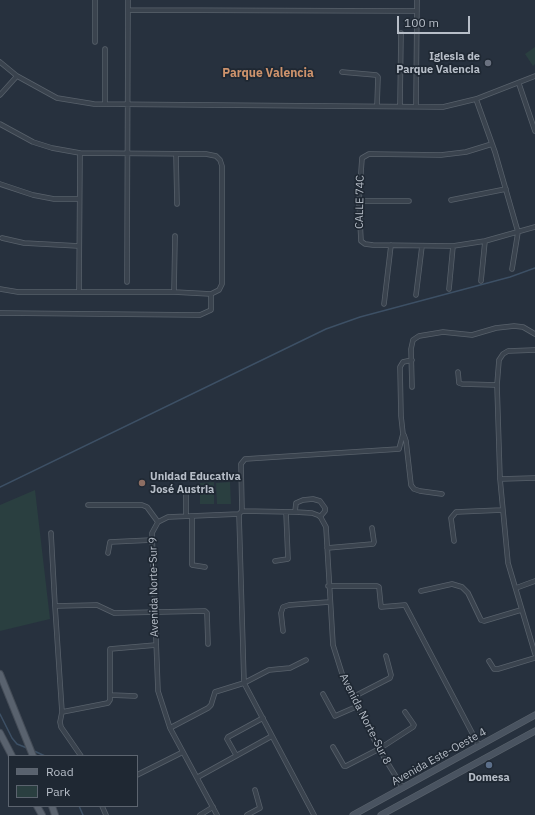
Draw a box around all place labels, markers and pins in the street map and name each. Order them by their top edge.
place label: Iglesia de Parque Valencia [396,50,480,76]
marker: Iglesia de Parque Valencia [483,58,493,68]
place label: Unidad Educativa José Austria [150,470,241,496]
marker: Unidad Educativa José Austria [137,478,147,488]
marker: Domesa [484,760,494,770]
place label: Domesa [468,771,510,785]

